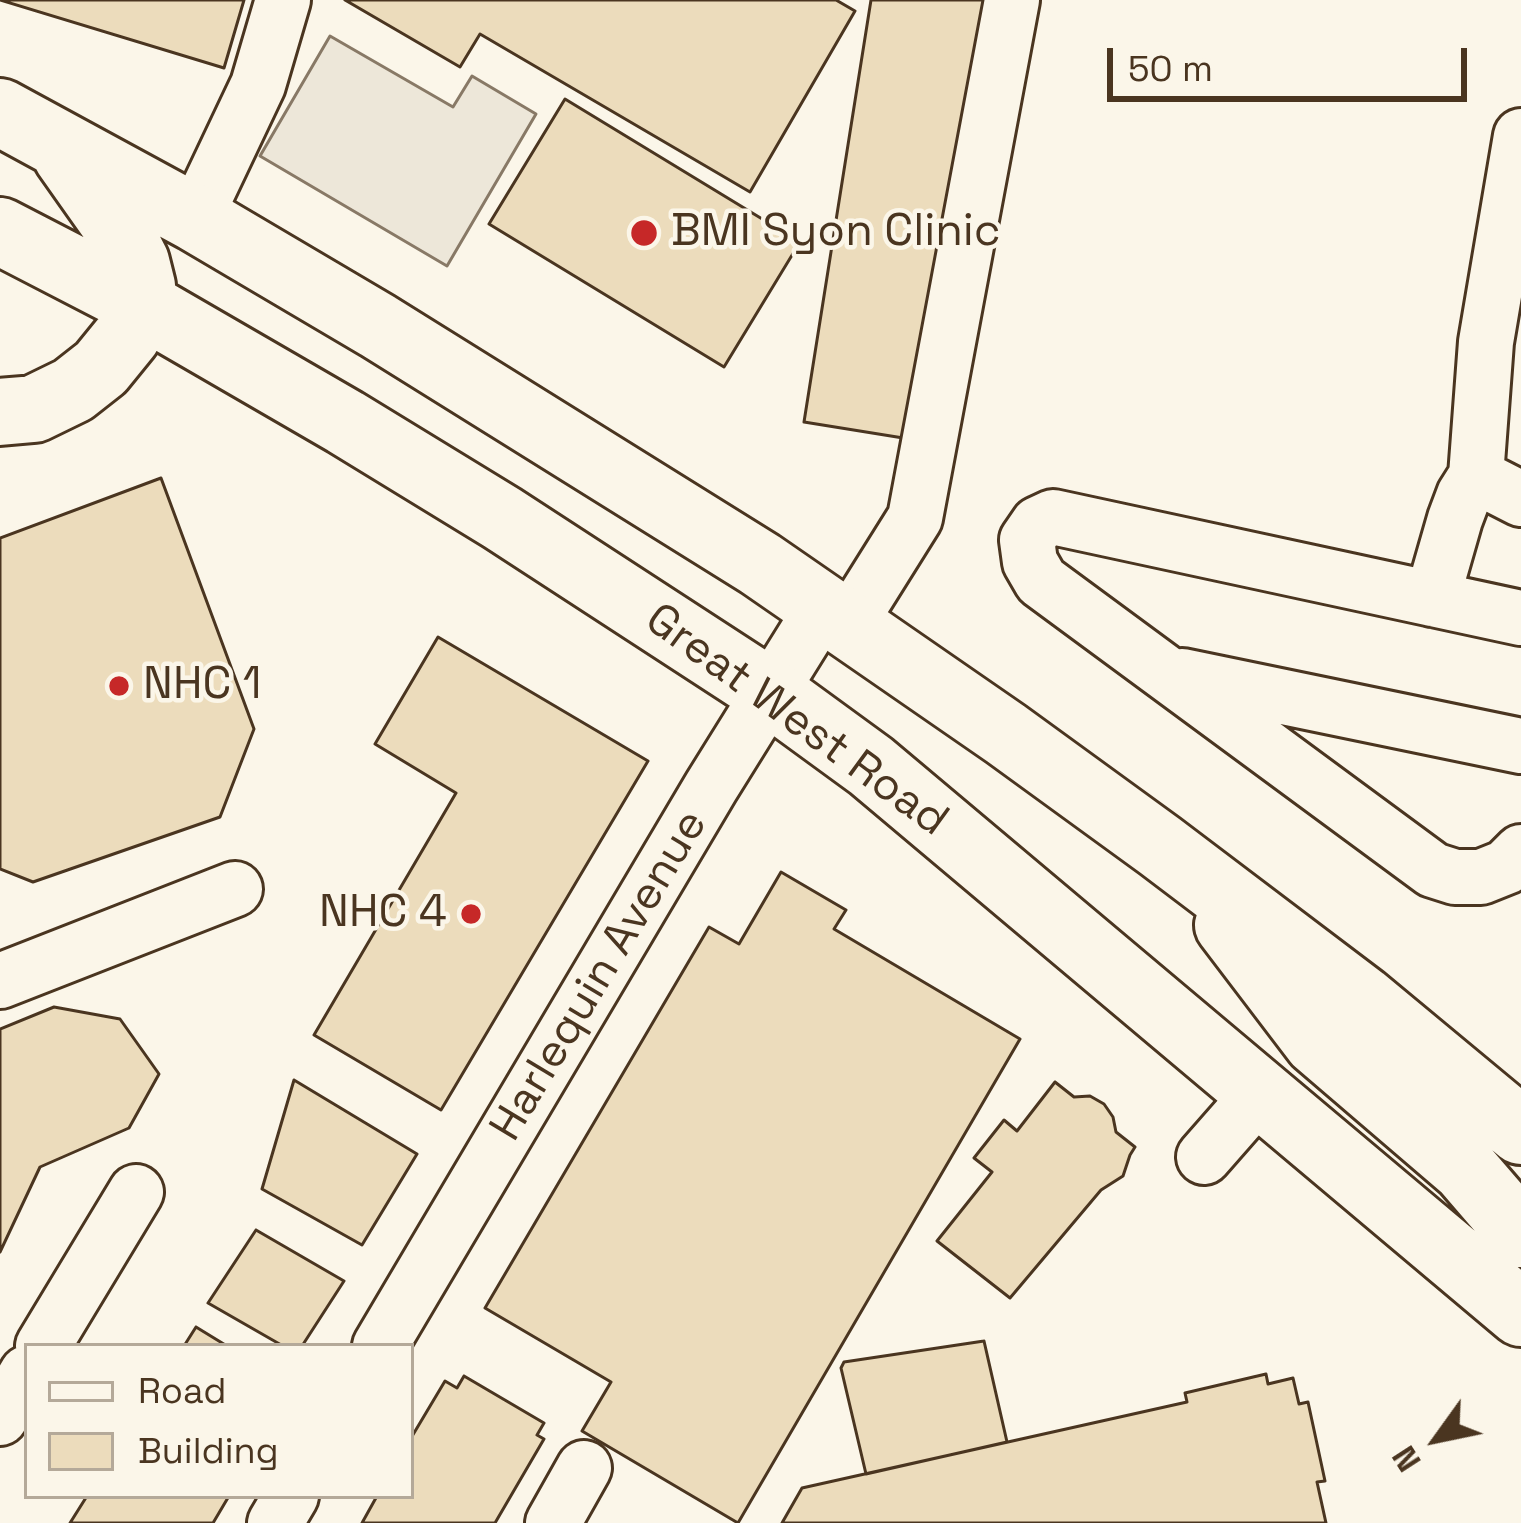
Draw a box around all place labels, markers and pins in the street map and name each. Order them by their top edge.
place label: BMI Syon Clinic [671,206,1001,260]
marker: BMI Syon Clinic [628,217,660,249]
place label: NHC 1 [143,659,262,713]
marker: NHC 1 [106,673,132,699]
place label: NHC 4 [319,887,447,941]
marker: NHC 4 [458,901,484,927]

